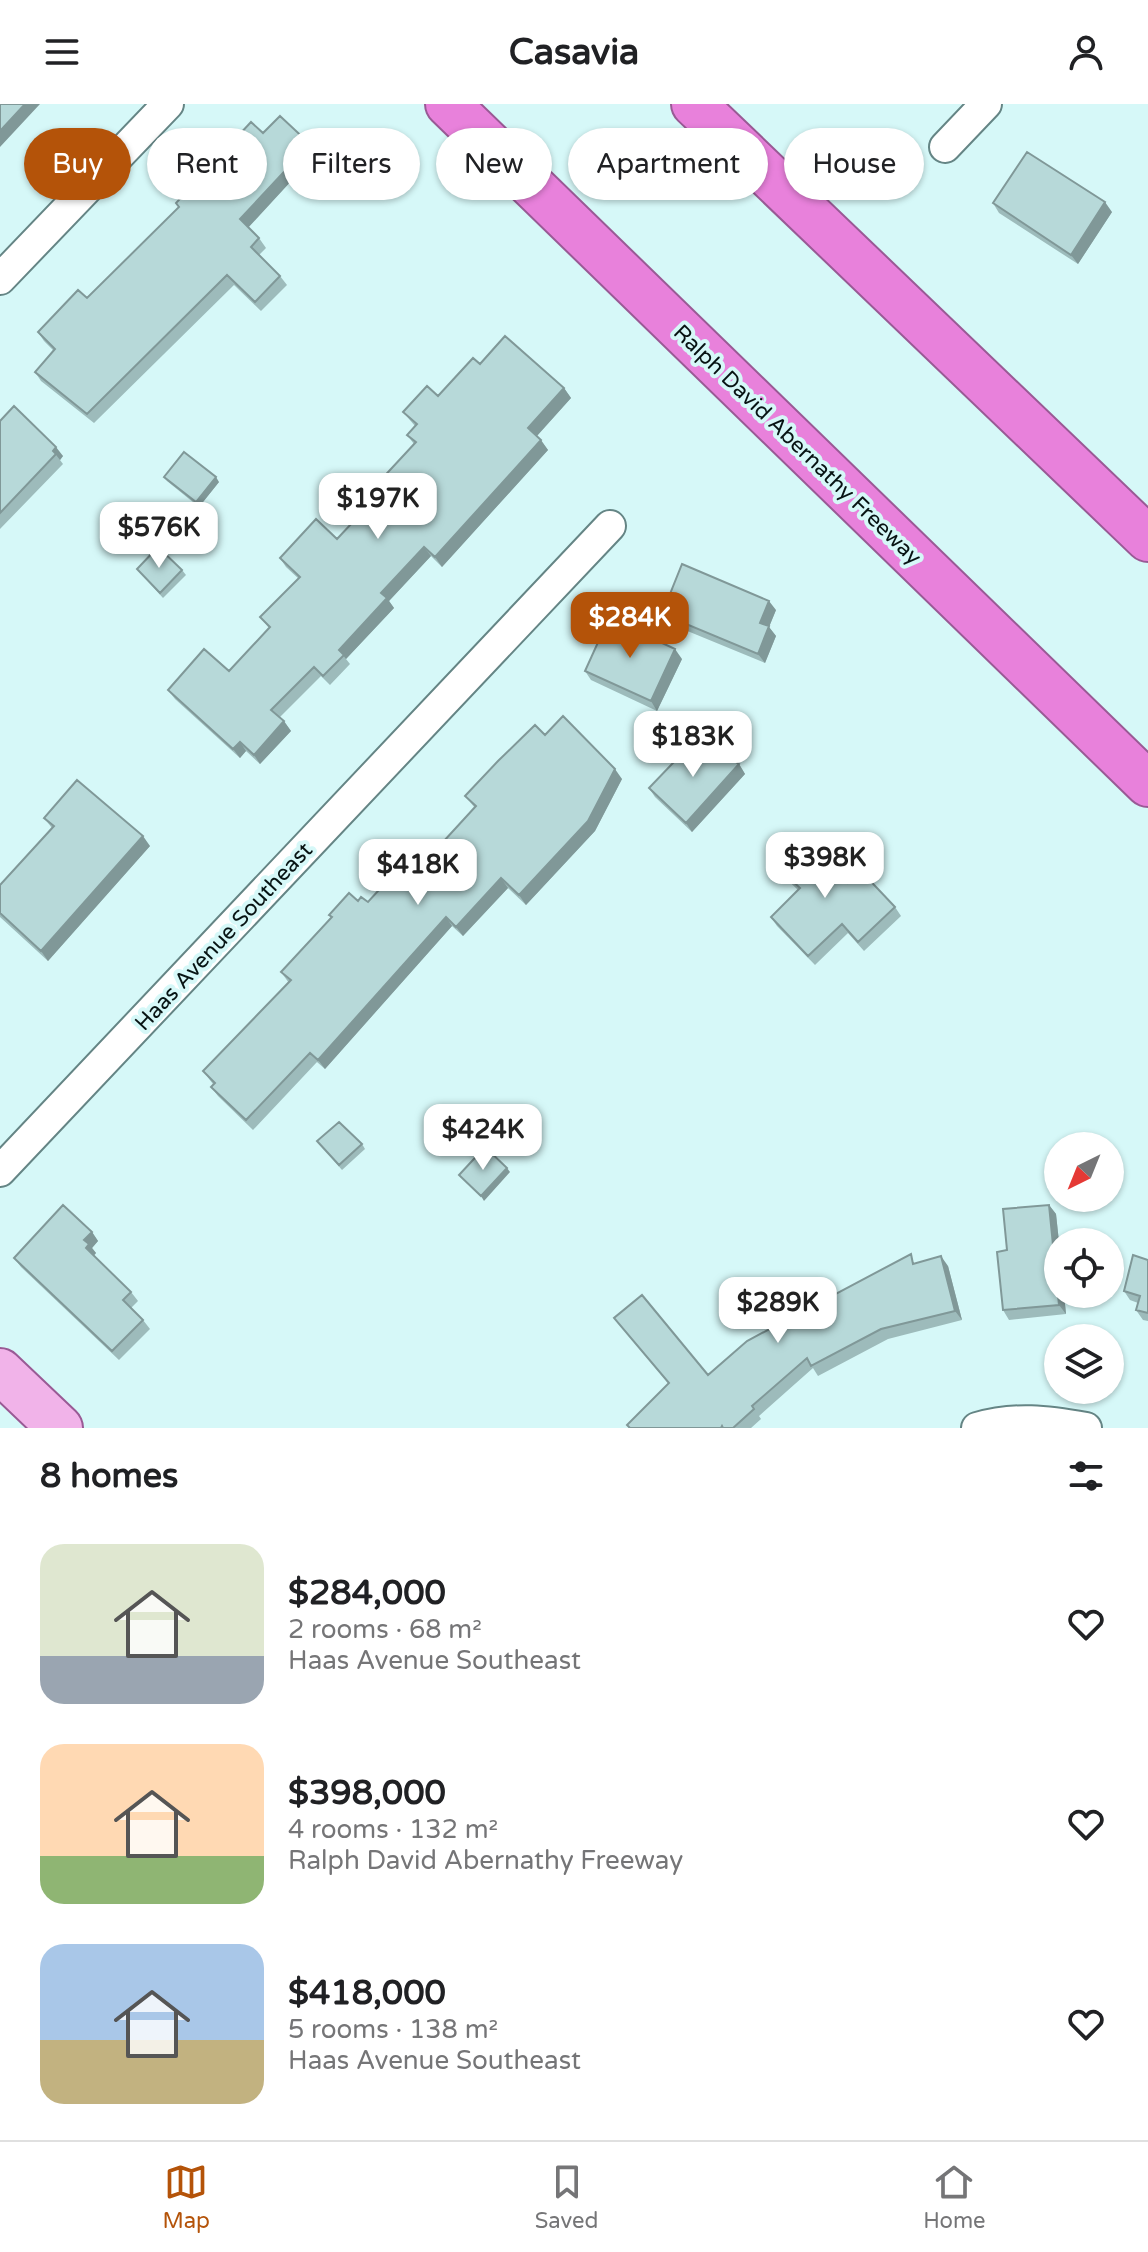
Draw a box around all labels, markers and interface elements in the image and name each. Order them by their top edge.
icon: menu [40,30,84,74]
icon: person [1064,30,1108,74]
text: Casavia [509,31,639,74]
chip: Buy [24,128,131,200]
chip: Rent [147,128,267,200]
chip: Filters [283,128,420,200]
chip: New [436,128,552,200]
chip: Apartment [568,128,768,200]
chip: House [784,128,924,200]
street label: Ralph David Abernathy Freeway [668,319,927,570]
pin: $197K [322,473,434,541]
text: $197K [337,483,419,514]
pin: $576K [103,502,215,570]
text: $576K [118,512,200,543]
pin: $284K [574,592,686,660]
text: $284K [589,602,671,633]
pin: $183K [637,711,749,779]
text: $183K [652,721,734,752]
pin: $398K [769,832,881,900]
street label: Haas Avenue Southeast [130,837,318,1036]
pin: $418K [362,839,474,907]
text: $398K [784,842,866,873]
text: $418K [377,849,459,880]
pin: $424K [427,1104,539,1172]
text: $424K [442,1114,524,1145]
north arrow [1044,1132,1124,1212]
map controls [1044,1132,1124,1404]
button: locate [1044,1228,1124,1308]
pin: $289K [722,1277,834,1345]
text: $289K [737,1287,819,1318]
button: layers [1044,1324,1124,1404]
icon: filters [1064,1454,1108,1498]
text: 8 homes [40,1456,178,1497]
text: $284,000 [288,1573,446,1614]
icon: home [104,1576,200,1672]
icon: heart [1064,1602,1108,1646]
text: 2 rooms · 68 m² [288,1614,482,1645]
text: Haas Avenue Southeast [288,1645,581,1676]
text: $398,000 [288,1773,446,1814]
icon: home [104,1776,200,1872]
icon: heart [1064,1802,1108,1846]
text: 4 rooms · 132 m² [288,1814,498,1845]
text: Ralph David Abernathy Freeway [288,1845,683,1876]
text: $418,000 [288,1973,446,2014]
icon: home [104,1976,200,2072]
icon: heart [1064,2002,1108,2046]
text: 5 rooms · 138 m² [288,2014,498,2045]
text: Haas Avenue Southeast [288,2045,581,2076]
tab: Map [162,2160,210,2234]
tab: Saved [535,2160,598,2234]
tab: Home [923,2160,986,2234]

